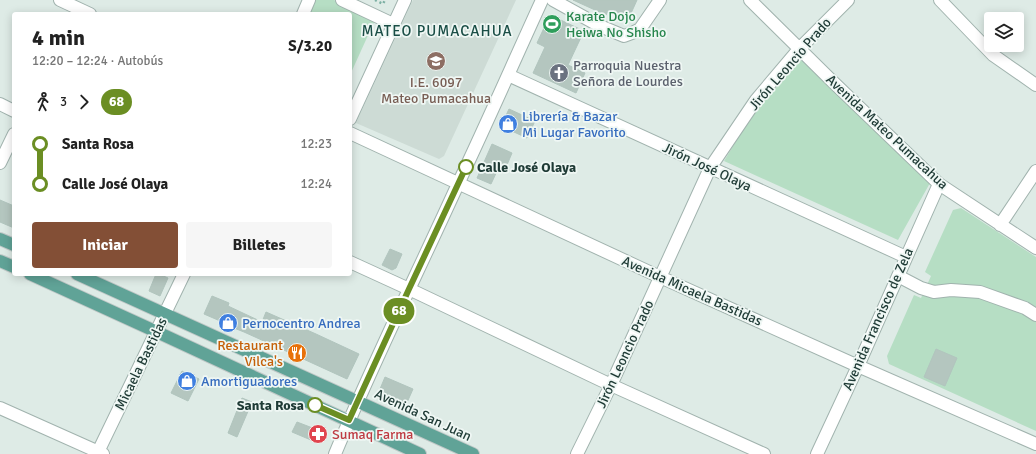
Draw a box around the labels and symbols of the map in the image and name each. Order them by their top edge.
place label: Karate Dojo Heiwa No Shisho [566,8,666,41]
sports icon: Karate Dojo Heiwa No Shisho [541,13,563,35]
street label: Jirón Leoncio Prado [745,14,835,114]
district label: MATEO PUMACAHUA [361,22,513,40]
school or university icon: I.E. 6097 Mateo Pumacahua [425,50,447,72]
place label: Parroquia Nuestra Señora de Lourdes [573,57,683,90]
church icon: Parroquia Nuestra Señora de Lourdes [548,62,570,84]
street label: Avenida Mateo Pumacahua [822,71,952,193]
place label: I.E. 6097 Mateo Pumacahua [381,74,491,107]
place label: Librería & Bazar Mi Lugar Favorito [522,108,626,141]
shop icon: Librería & Bazar Mi Lugar Favorito [497,113,519,135]
street label: Jirón José Olaya [660,139,754,195]
marker: Calle José Olaya [458,159,474,175]
place label: Calle José Olaya [477,159,576,176]
street label: Avenida Francisco de Zela [839,245,917,393]
street label: Avenida Micaela Bastidas [619,252,765,330]
street label: Jirón Leoncio Prado [593,297,657,411]
line badge: 68 [381,298,417,324]
shop icon: Pernocentro Andrea [217,312,239,334]
street label: Micaela Bastidas [111,315,171,413]
place label: Pernocentro Andrea [242,315,361,332]
place label: Restaurant Vilca's [217,337,283,370]
restaurant icon: Restaurant Vilca's [286,342,308,364]
shop icon: Amortiguadores [176,370,198,392]
place label: Amortiguadores [201,373,297,390]
street label: Avenida San Juan [372,385,474,445]
place label: Santa Rosa [237,397,304,414]
marker: Santa Rosa [307,397,323,413]
pharmacy icon: Sumaq Farma [307,423,329,445]
place label: Sumaq Farma [332,426,413,443]

